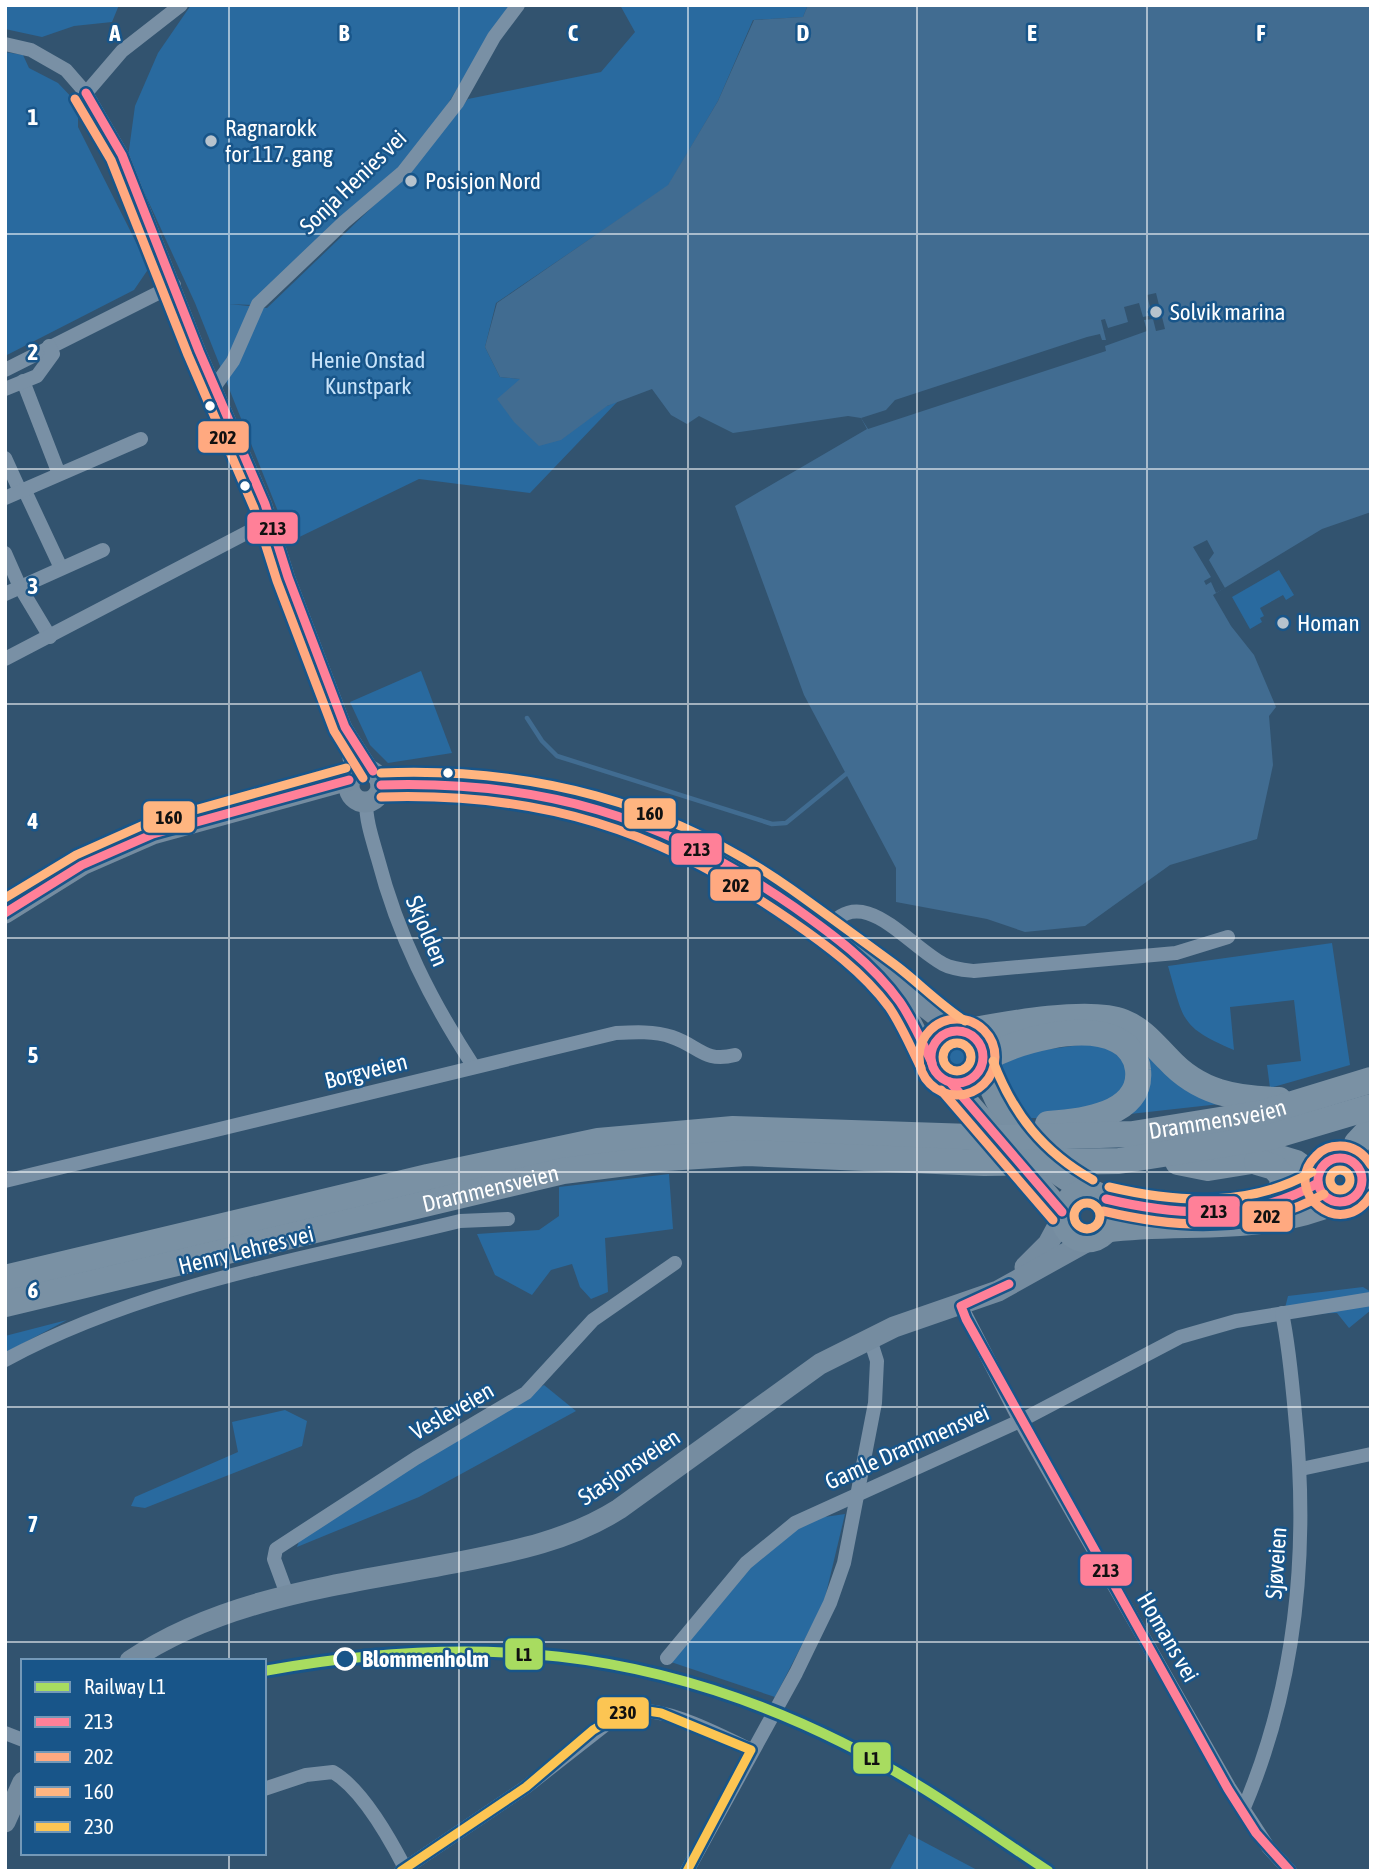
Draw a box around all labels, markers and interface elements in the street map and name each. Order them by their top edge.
text: A [108,20,121,46]
text: B [339,20,350,46]
text: C [568,20,579,46]
text: D [797,20,810,46]
text: E [1027,20,1037,46]
text: F [1256,20,1266,46]
text: 1 [28,104,39,130]
place label: Ragnarokk for 117. gang [225,115,333,167]
street label: Sonja Henies vei [294,125,412,239]
marker: Ragnarokk for 117. gang [203,133,219,149]
place label: Posisjon Nord [425,168,541,194]
marker: Posisjon Nord [403,173,419,189]
place label: Solvik marina [1170,299,1286,325]
marker: Solvik marina [1148,304,1164,320]
text: 2 [28,339,38,365]
park label: Henie Onstad Kunstpark [311,347,425,399]
unlabelled marker [203,399,217,413]
line badge: 202 [197,420,250,454]
text: 202 [210,426,236,448]
unlabelled marker [238,479,252,493]
line badge: 213 [246,511,299,545]
text: 213 [260,517,286,539]
text: 3 [28,573,38,599]
place label: Homan [1297,610,1360,636]
marker: Homan [1275,615,1291,631]
unlabelled marker [441,766,455,780]
line badge: 160 [623,797,677,830]
line badge: 160 [142,800,196,834]
text: 160 [637,802,663,824]
text: 160 [156,806,182,828]
text: 4 [27,808,39,834]
line badge: 213 [670,832,723,866]
text: 213 [684,838,710,860]
line badge: 202 [709,868,762,902]
text: 202 [723,874,749,896]
street label: Skjolden [401,892,453,970]
text: 5 [28,1042,39,1068]
street label: Borgveien [322,1048,410,1094]
street label: Drammensveien [1147,1094,1289,1144]
street label: Drammensveien [420,1159,561,1217]
line badge: 213 [1187,1195,1241,1228]
text: 213 [1201,1200,1227,1222]
line badge: 202 [1241,1200,1294,1233]
text: 202 [1254,1205,1280,1227]
street label: Henry Lehres vei [176,1221,316,1279]
text: 6 [28,1277,39,1303]
street label: Vesleveien [406,1377,498,1445]
street label: Gamle Drammensvei [821,1399,993,1495]
street label: Stasjonsveien [573,1423,685,1511]
text: 7 [28,1511,38,1537]
street label: Sjøveien [1261,1526,1291,1600]
line badge: 213 [1079,1553,1133,1587]
text: 213 [1093,1559,1119,1581]
street label: Homans vei [1132,1588,1204,1686]
line badge: L1 [504,1637,544,1671]
text: L1 [516,1643,532,1665]
place label: Blommenholm [362,1646,489,1672]
marker: Blommenholm [334,1648,356,1670]
legend [21,1659,266,1855]
text: Railway L1 [84,1674,166,1698]
line badge: 230 [596,1696,650,1730]
text: 230 [610,1701,636,1723]
text: 213 [84,1709,114,1733]
line badge: L1 [852,1741,892,1775]
text: 202 [84,1744,114,1768]
text: L1 [864,1747,880,1769]
text: 160 [84,1779,114,1803]
text: 230 [84,1814,114,1838]

